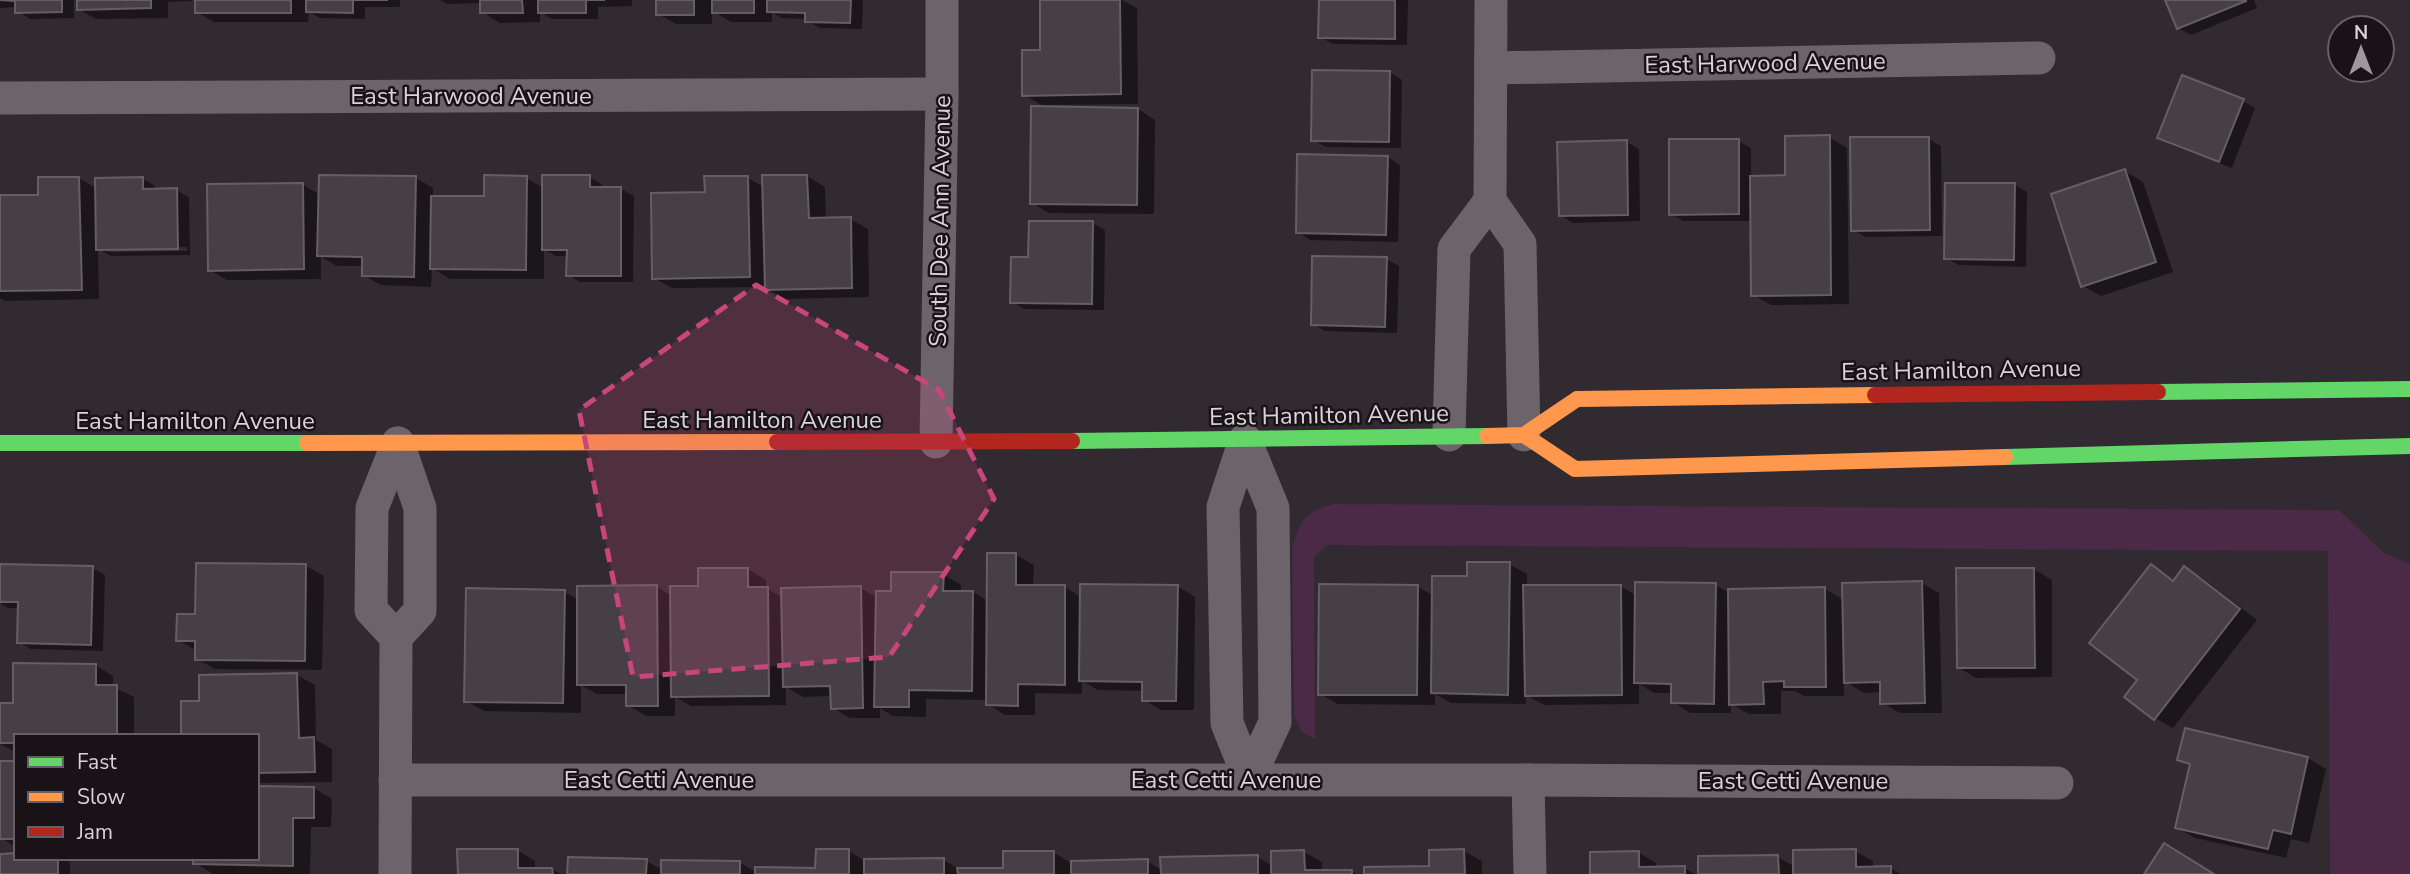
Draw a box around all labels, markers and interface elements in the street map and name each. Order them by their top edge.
north arrow [2326,14,2396,84]
text: N [2354,20,2368,46]
street label: East Harwood Avenue [1644,45,1886,81]
street label: East Harwood Avenue [350,80,592,112]
street label: South Dee Ann Avenue [922,95,958,347]
street label: East Hamilton Avenue [1841,352,2081,388]
street label: East Hamilton Avenue [1209,397,1449,433]
street label: East Hamilton Avenue [642,404,882,436]
street label: East Hamilton Avenue [75,405,315,437]
legend [14,734,259,860]
text: Fast [77,748,117,776]
street label: East Cetti Avenue [564,764,754,796]
street label: East Cetti Avenue [1131,764,1321,796]
street label: East Cetti Avenue [1698,765,1888,797]
text: Slow [77,783,126,811]
text: Jam [76,818,113,846]

